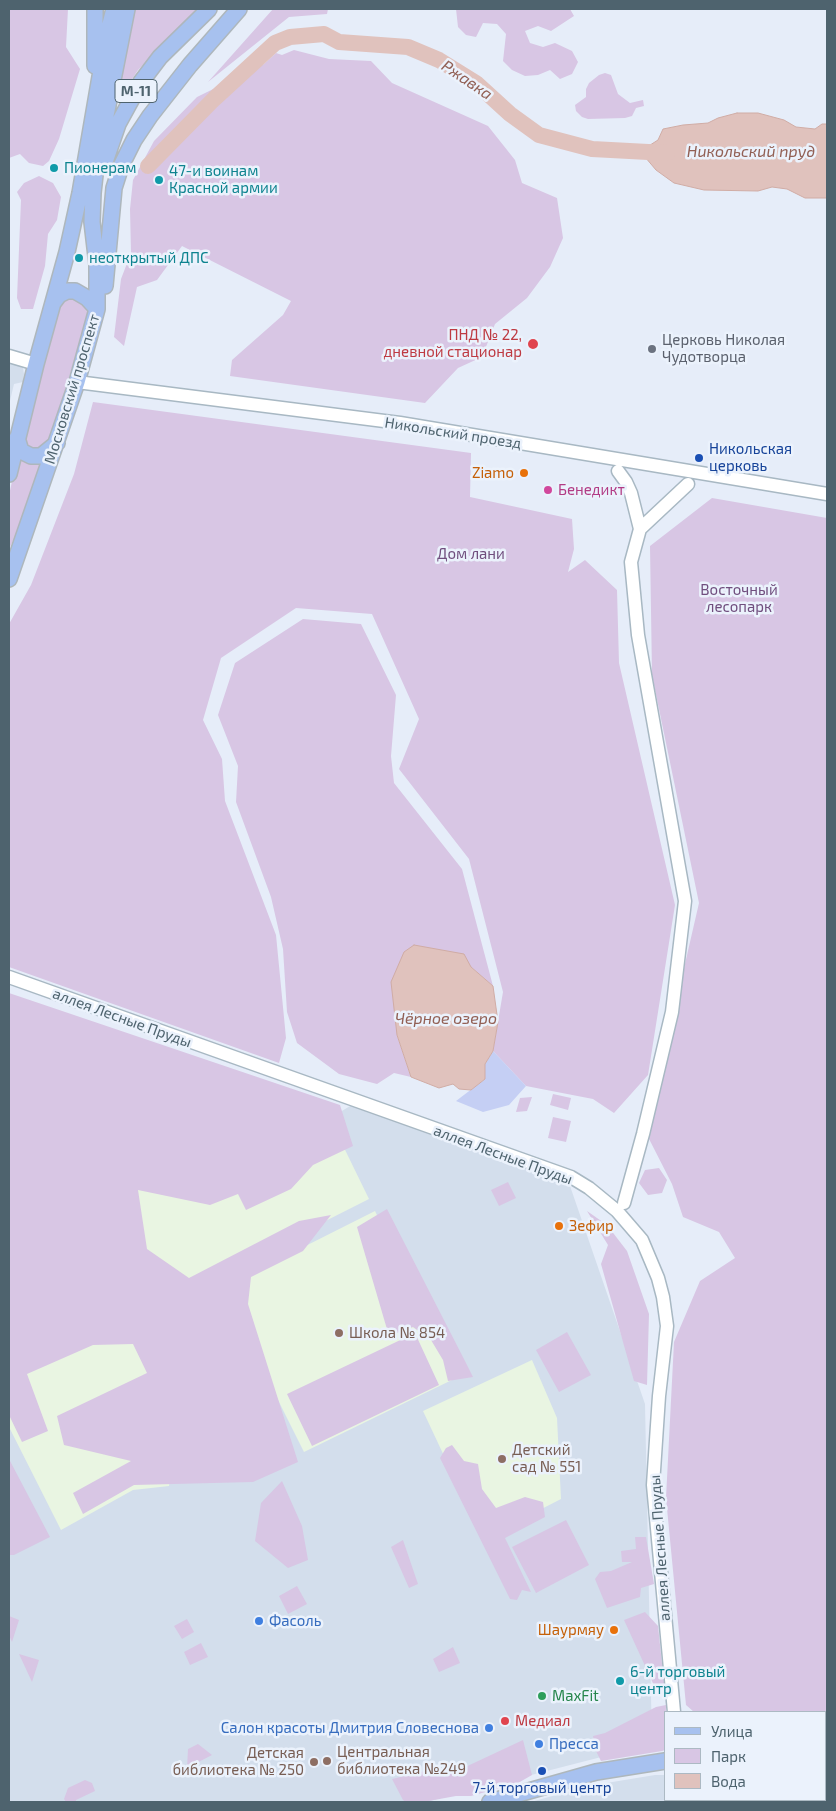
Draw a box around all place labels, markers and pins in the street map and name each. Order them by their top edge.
place label: Пионерам [64,159,136,177]
marker: Пионерам [48,162,60,174]
place label: 47-и воинам Красной армии [169,162,278,197]
marker: 47-и воинам Красной армии [153,174,165,186]
place label: неоткрытый ДПС [89,249,209,267]
marker: неоткрытый ДПС [73,252,85,264]
place label: ПНД № 22, дневной стационар [384,326,522,361]
place label: Церковь Николая Чудотворца [662,331,785,366]
marker: ПНД № 22, дневной стационар [526,337,540,351]
marker: Церковь Николая Чудотворца [646,343,658,355]
place label: Никольская церковь [709,440,792,475]
marker: Никольская церковь [693,452,705,464]
place label: Ziamo [472,464,514,482]
marker: Ziamo [518,467,530,479]
place label: Бенедикт [558,481,625,499]
marker: Бенедикт [542,484,554,496]
place label: Зефир [569,1217,614,1235]
marker: Зефир [553,1220,565,1232]
place label: Школа № 854 [349,1324,445,1342]
marker: Школа № 854 [333,1327,345,1339]
place label: Детский сад № 551 [512,1441,581,1476]
marker: Детский сад № 551 [496,1453,508,1465]
place label: Фасоль [269,1612,321,1630]
marker: Фасоль [253,1615,265,1627]
place label: Шаурмяу [538,1621,604,1639]
marker: Шаурмяу [608,1624,620,1636]
place label: 6-й торговый центр [630,1663,725,1698]
marker: 6-й торговый центр [614,1675,626,1687]
place label: MaxFit [552,1687,599,1705]
marker: MaxFit [536,1690,548,1702]
place label: Медиал [515,1712,570,1730]
marker: Медиал [499,1715,511,1727]
place label: Салон красоты Дмитрия Словеснова [221,1719,479,1737]
marker: Салон красоты Дмитрия Словеснова [483,1722,495,1734]
place label: Пресса [549,1735,599,1753]
marker: Пресса [533,1738,545,1750]
place label: Центральная библиотека №249 [337,1743,466,1778]
place label: Детская библиотека № 250 [172,1744,304,1779]
marker: Центральная библиотека №249 [321,1755,333,1767]
marker: Детская библиотека № 250 [308,1756,320,1768]
marker: 7-й торговый центр [536,1765,548,1777]
place label: 7-й торговый центр [472,1779,612,1797]

